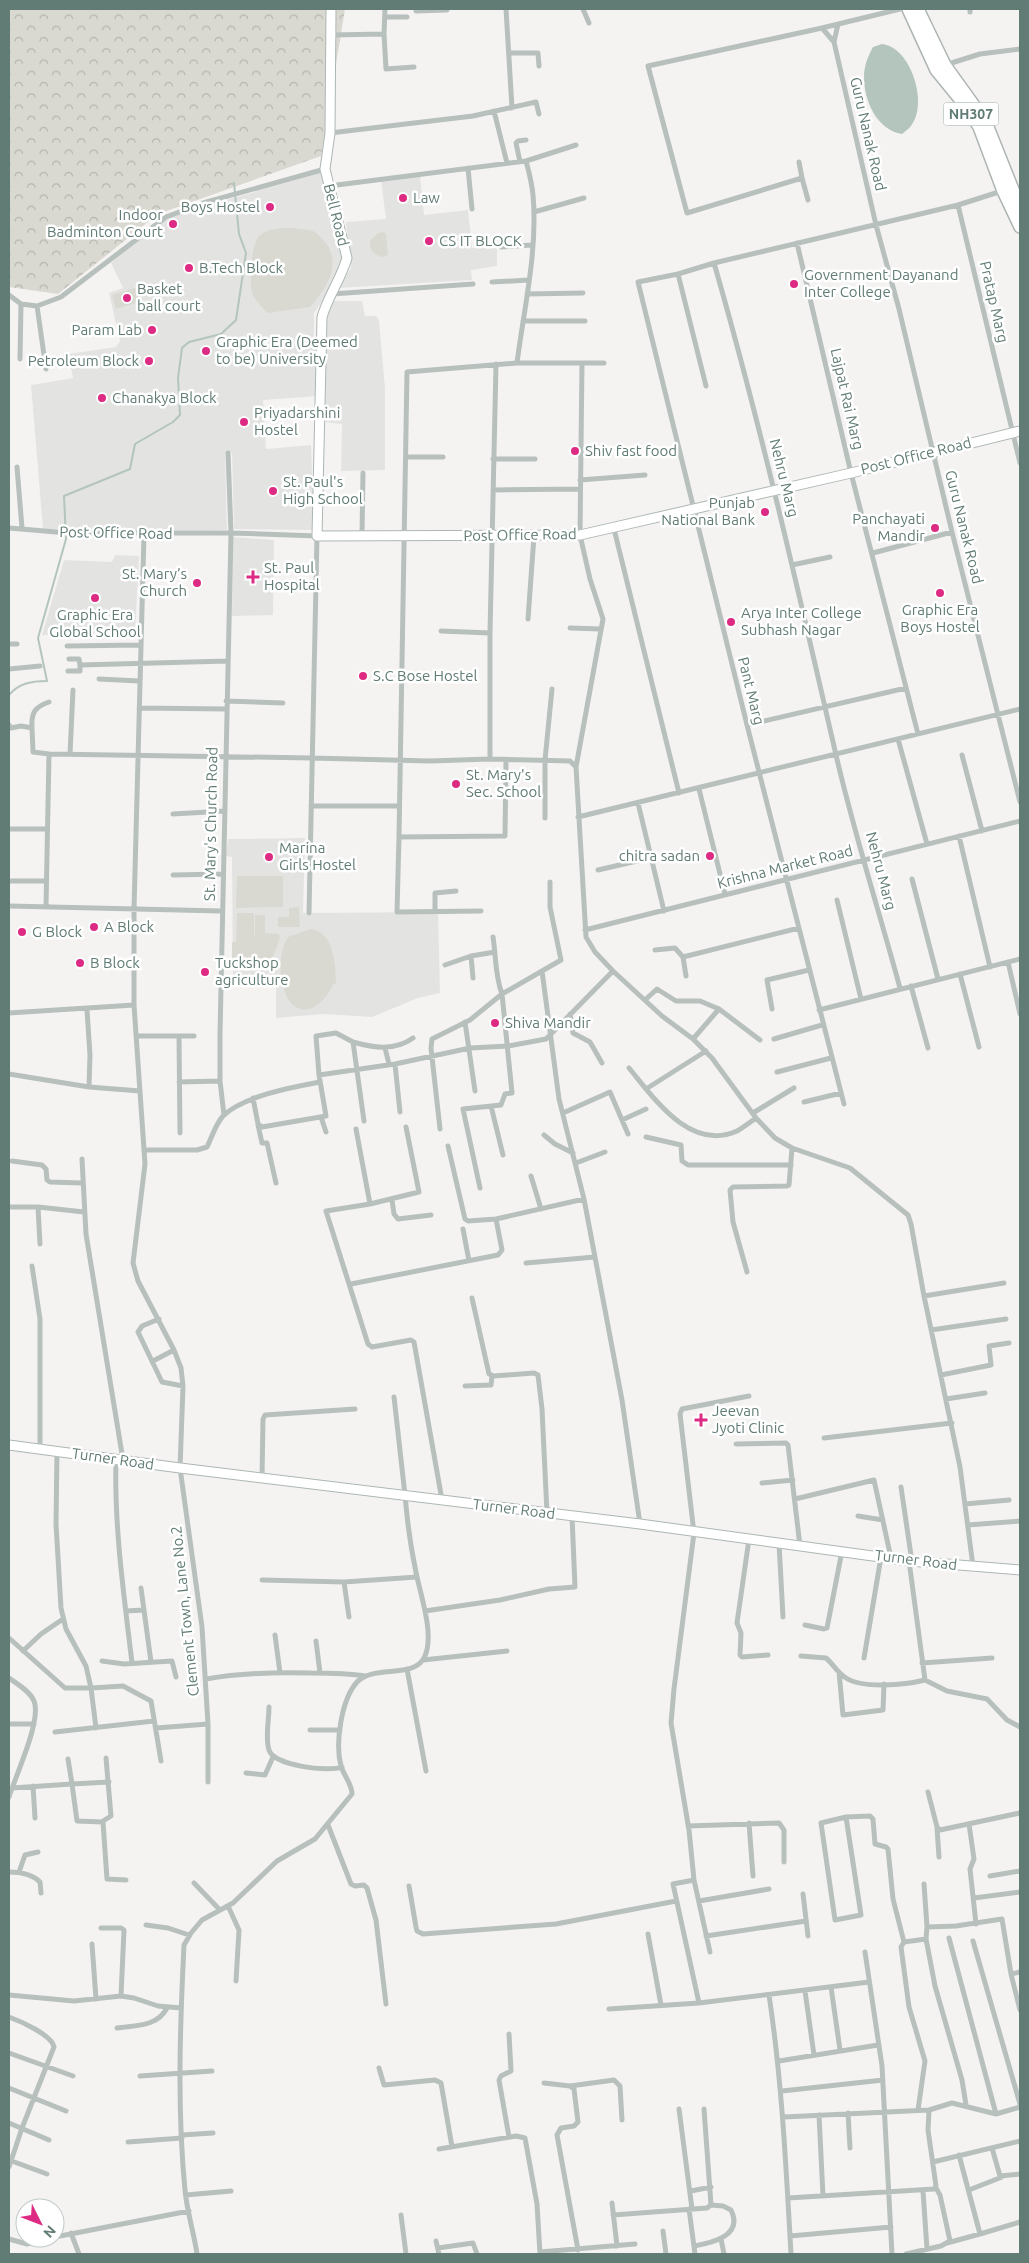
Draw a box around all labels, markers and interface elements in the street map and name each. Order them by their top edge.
street label: Guru Nanak Road [847,75,890,193]
road number: NH307 [944,102,998,126]
street label: Bell Road [321,182,352,248]
place label: Law [413,189,440,206]
marker: Law [397,192,409,204]
place label: Boys Hostel [181,198,260,215]
marker: Boys Hostel [264,201,276,213]
place label: Indoor Badminton Court [47,206,163,240]
marker: Indoor Badminton Court [167,218,179,230]
place label: CS IT BLOCK [439,232,522,249]
marker: CS IT BLOCK [423,235,435,247]
place label: B.Tech Block [199,259,283,276]
street label: Pratap Marg [977,259,1012,344]
marker: B.Tech Block [183,262,195,274]
place label: Government Dayanand Inter College [804,266,958,300]
marker: Government Dayanand Inter College [788,278,800,290]
place label: Basket ball court [137,280,201,314]
marker: Basket ball court [121,292,133,304]
place label: Param Lab [72,321,142,338]
marker: Param Lab [146,324,158,336]
place label: Graphic Era (Deemed to be) University [216,333,358,367]
marker: Graphic Era (Deemed to be) University [200,345,212,357]
street label: Lajpat Rai Marg [828,346,867,451]
place label: Petroleum Block [28,352,139,369]
marker: Petroleum Block [143,355,155,367]
place label: Chanakya Block [112,389,217,406]
marker: Chanakya Block [96,392,108,404]
place label: Priyadarshini Hostel [254,404,340,438]
marker: Priyadarshini Hostel [238,416,250,428]
street label: Post Office Road [859,434,973,477]
street label: Nehru Marg [767,437,802,519]
place label: Shiv fast food [585,442,677,459]
marker: Shiv fast food [569,445,581,457]
street label: Guru Nanak Road [942,468,987,585]
place label: St. Paul's High School [283,473,363,507]
marker: St. Paul's High School [267,485,279,497]
place label: Punjab National Bank [661,494,755,528]
marker: Punjab National Bank [759,506,771,518]
place label: Panchayati Mandir [852,510,925,544]
marker: Panchayati Mandir [929,522,941,534]
street label: Post Office Road [59,523,173,542]
street label: Post Office Road [463,525,577,544]
place label: St. Paul Hospital [264,559,320,593]
place label: St. Mary’s Church [122,565,187,599]
marker: St. Paul Hospital [246,570,260,584]
marker: St. Mary’s Church [191,577,203,589]
marker: Graphic Era Boys Hostel [934,587,946,599]
marker: Graphic Era Global School [89,592,101,604]
place label: Graphic Era Boys Hostel [900,601,980,635]
place label: Arya Inter College Subhash Nagar [741,604,862,638]
place label: Graphic Era Global School [49,606,141,640]
marker: Arya Inter College Subhash Nagar [725,616,737,628]
street label: Pant Marg [735,655,768,727]
place label: S.C Bose Hostel [373,667,478,684]
marker: S.C Bose Hostel [357,670,369,682]
street label: St. Mary's Church Road [201,747,220,901]
place label: St. Mary's Sec. School [466,766,541,800]
marker: St. Mary's Sec. School [450,778,462,790]
street label: Nehru Marg [863,830,900,912]
place label: Marina Girls Hostel [279,839,356,873]
street label: Krishna Market Road [715,841,854,892]
place label: chitra sadan [619,847,700,864]
marker: chitra sadan [704,850,716,862]
marker: Marina Girls Hostel [263,851,275,863]
place label: A Block [104,918,154,935]
marker: A Block [88,921,100,933]
place label: G Block [32,923,83,940]
marker: G Block [16,926,28,938]
place label: B Block [90,954,140,971]
place label: Tuckshop agriculture [215,954,289,988]
marker: B Block [74,957,86,969]
marker: Tuckshop agriculture [199,966,211,978]
place label: Shiva Mandir [505,1014,591,1031]
marker: Shiva Mandir [489,1017,501,1029]
place label: Jeevan Jyoti Clinic [712,1402,784,1436]
marker: Jeevan Jyoti Clinic [694,1413,708,1427]
street label: Turner Road [71,1444,155,1473]
street label: Turner Road [472,1495,556,1522]
street label: Clement Town, Lane No.2 [167,1525,202,1697]
street label: Turner Road [874,1546,958,1573]
north arrow [15,2198,65,2248]
text: N [40,2222,59,2241]

